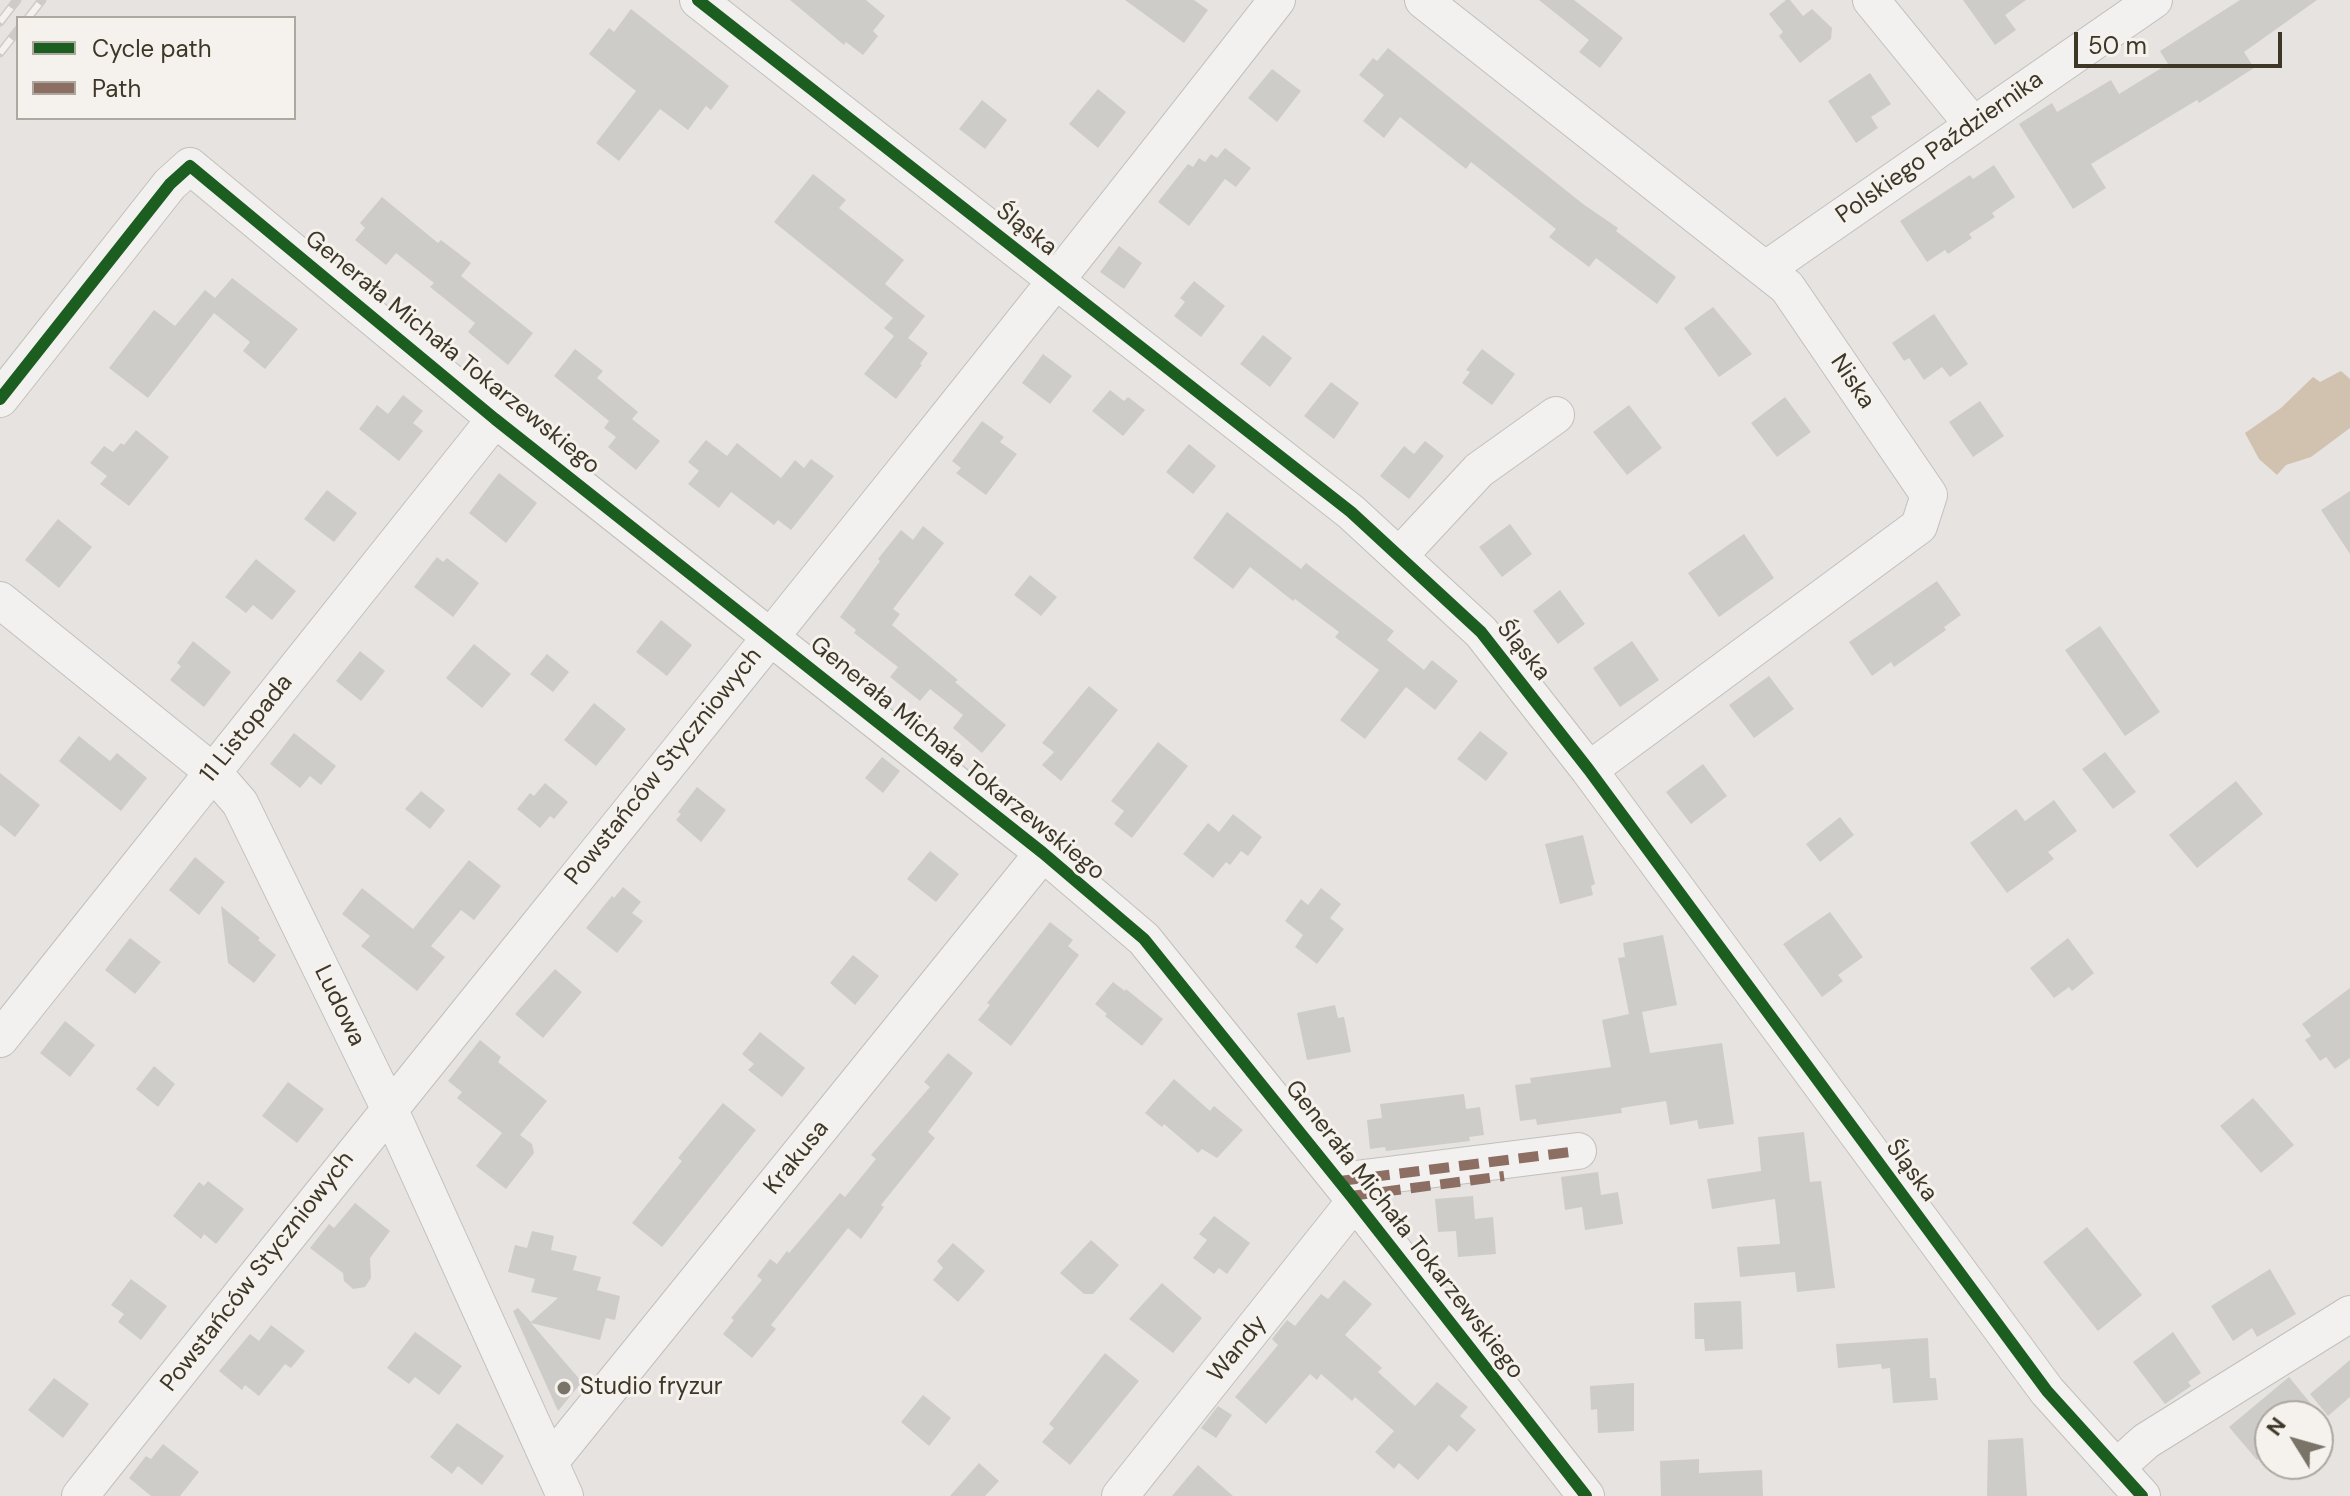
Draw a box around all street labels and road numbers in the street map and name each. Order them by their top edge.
street label: Polskiego Października [1831,66,2049,230]
street label: Śląska [990,197,1062,263]
street label: Generała Michała Tokarzewskiego [299,225,605,481]
street label: Niska [1823,349,1881,415]
street label: Śląska [1490,615,1556,687]
street label: Generała Michała Tokarzewskiego [804,631,1110,887]
street label: Powstańców Styczniowych [559,643,769,891]
street label: 11 Listopada [195,669,299,789]
street label: Ludowa [307,961,371,1051]
street label: Generała Michała Tokarzewskiego [1278,1075,1530,1385]
street label: Krakusa [758,1115,836,1201]
street label: Śląska [1879,1134,1943,1208]
street label: Powstańców Styczniowych [155,1146,361,1398]
street label: Wandy [1202,1310,1274,1388]

